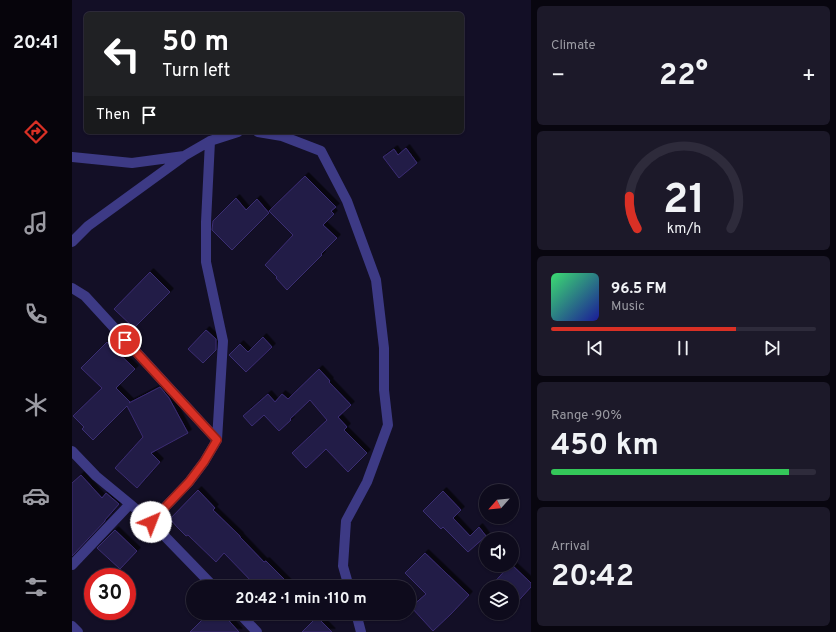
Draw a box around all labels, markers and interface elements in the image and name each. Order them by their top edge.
text: 50 m [162,25,229,61]
icon: left [96,28,148,80]
text: 20:41 [13,32,59,55]
text: Climate [551,38,596,54]
text: 22° [659,58,708,95]
text: Turn left [162,60,230,83]
text: − [551,63,565,90]
text: + [802,63,816,90]
icon: arrive [138,104,160,126]
text: Then [96,106,130,125]
icon: directions [22,118,50,146]
text: 21 [662,175,705,228]
icon: music [22,209,50,237]
text: km/h [666,219,701,237]
text: 96.5 FM [611,280,667,299]
text: Music [611,299,645,315]
icon: phone [22,300,50,328]
pin [108,323,142,357]
icon: arrive [114,329,136,351]
icon: previous [584,337,606,359]
icon: pause [672,337,694,359]
icon: next [761,337,783,359]
icon: climate [22,391,50,419]
text: Range · 90% [551,408,622,424]
text: 450 km [551,428,659,465]
icon: car [22,482,50,510]
north arrow [479,484,519,524]
map controls [479,484,519,620]
position arrow [130,501,172,543]
button: sound [479,532,519,572]
text: Arrival [551,539,590,555]
text: 20:42 [551,559,634,596]
speed limit sign: 30 [84,568,136,620]
icon: filters [22,573,50,601]
button: layers [479,580,519,620]
text: 20:42 · 1 min · 110 m [235,590,367,609]

